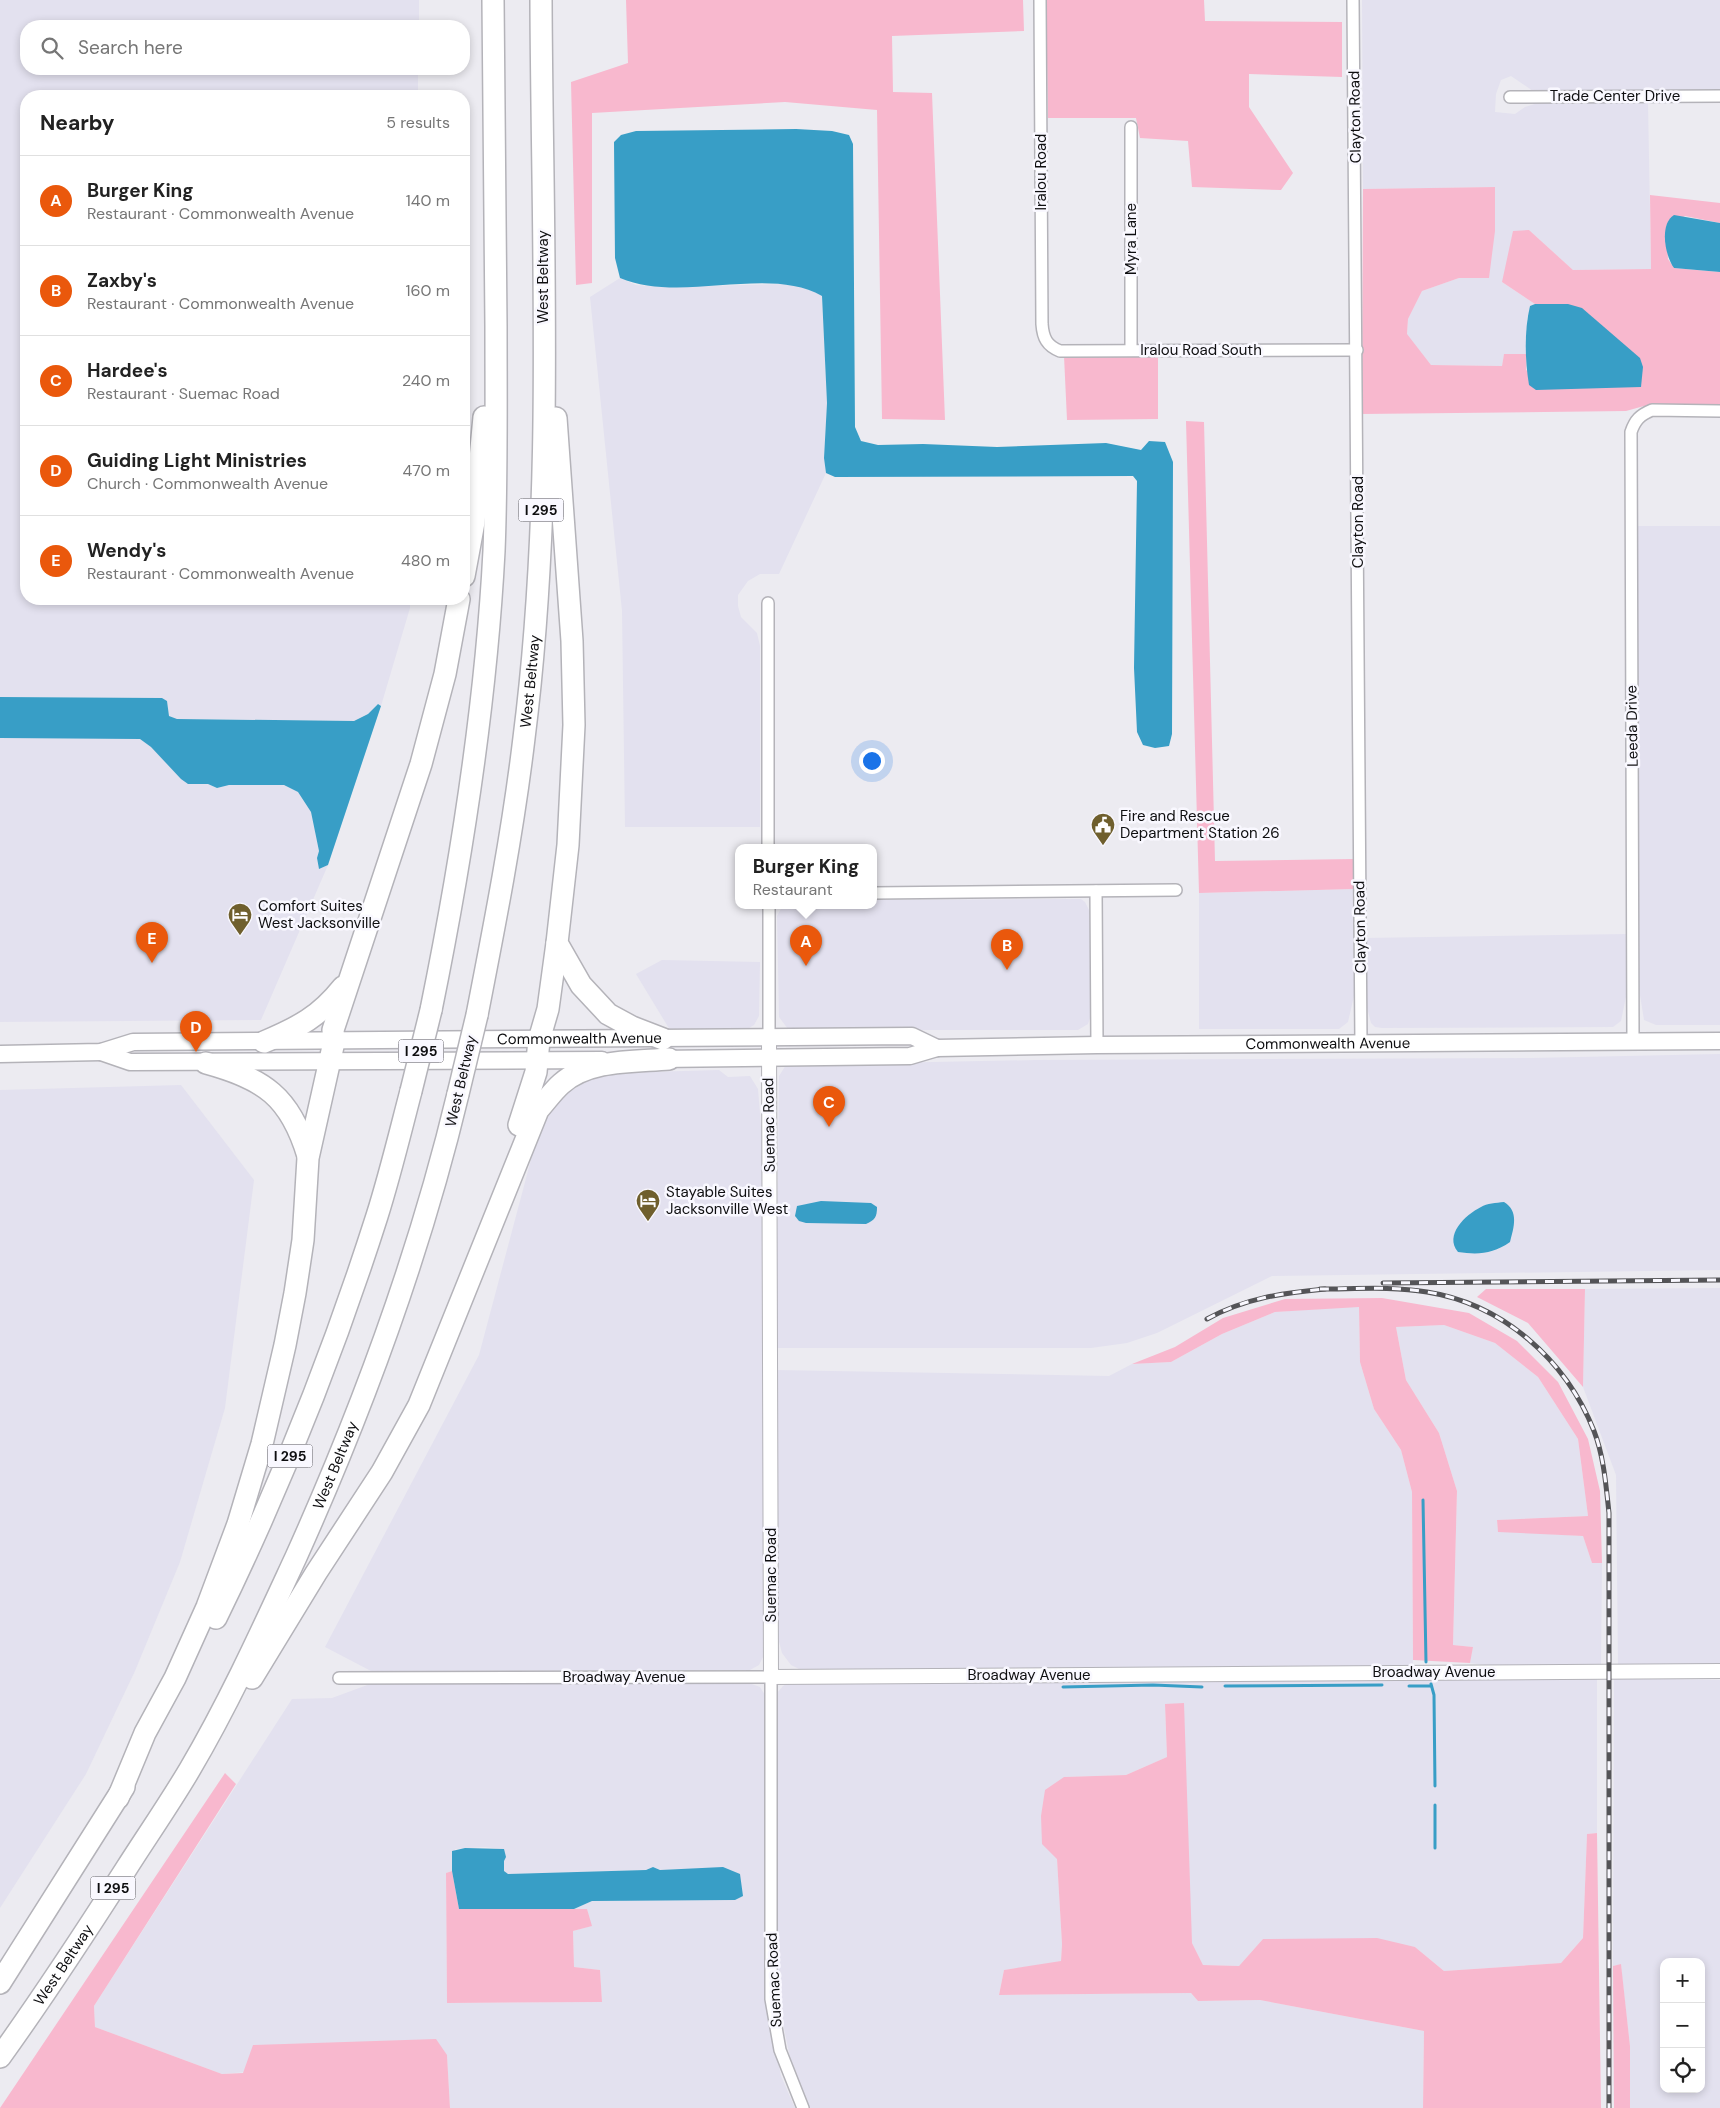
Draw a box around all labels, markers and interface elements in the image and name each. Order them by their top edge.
search box [20,20,470,75]
icon: search [38,34,66,62]
text: Search here [78,35,183,60]
street label: Clayton Road [1344,71,1366,163]
street label: Trade Center Drive [1550,86,1680,106]
text: Nearby [40,109,114,137]
text: 5 results [386,112,450,133]
street label: Iralou Road [1031,134,1051,210]
text: Burger King [87,178,194,203]
text: A [50,190,62,211]
text: 140 m [406,190,450,211]
text: Restaurant · Commonwealth Avenue [87,203,354,224]
street label: Myra Lane [1121,203,1141,275]
street label: West Beltway [533,230,553,324]
text: Zaxby's [87,268,157,293]
text: B [51,280,61,301]
text: 160 m [406,280,450,301]
text: Restaurant · Commonwealth Avenue [87,293,354,314]
street label: Iralou Road South [1140,340,1262,360]
text: Hardee's [87,358,168,383]
text: C [50,370,62,391]
text: 240 m [402,370,450,391]
text: Restaurant · Suemac Road [87,383,280,404]
text: Guiding Light Ministries [87,448,307,473]
text: D [50,460,62,481]
text: 470 m [403,460,450,481]
text: Church · Commonwealth Avenue [87,473,328,494]
street label: Clayton Road [1348,476,1368,568]
road number: I 295 [518,498,564,522]
text: Wendy's [87,538,166,563]
text: E [51,550,61,571]
text: 480 m [401,550,450,571]
text: Restaurant · Commonwealth Avenue [87,563,354,584]
street label: West Beltway [515,633,545,729]
street label: Leeda Drive [1621,685,1643,767]
your location [859,748,885,774]
place label: Fire and Rescue Department Station 26 [1120,806,1280,843]
public building icon: Fire and Rescue Department Station 26 [1090,812,1116,846]
popup [735,844,877,909]
text: Burger King [753,854,859,879]
text: Restaurant [753,879,833,900]
street label: Clayton Road [1349,881,1371,973]
place label: Comfort Suites West Jacksonville [258,896,380,933]
hotel icon: Comfort Suites West Jacksonville [227,902,253,936]
pin: E [136,922,168,963]
pin: A [790,925,822,966]
pin: B [991,929,1023,970]
pin: D [180,1011,212,1052]
street label: Commonwealth Avenue [497,1028,662,1049]
street label: West Beltway [441,1033,481,1129]
street label: Commonwealth Avenue [1245,1033,1410,1054]
road number: I 295 [398,1040,444,1062]
street label: Suemac Road [758,1077,780,1173]
pin: C [813,1086,845,1127]
place label: Stayable Suites Jacksonville West [666,1182,788,1219]
hotel icon: Stayable Suites Jacksonville West [635,1188,661,1222]
street label: West Beltway [308,1418,363,1512]
road number: I 295 [268,1444,312,1468]
street label: Suemac Road [761,1528,781,1622]
street label: Broadway Avenue [1372,1662,1496,1682]
street label: Broadway Avenue [967,1665,1091,1685]
street label: Broadway Avenue [562,1667,686,1687]
road number: I 295 [90,1876,136,1900]
street label: West Beltway [29,1920,98,2009]
street label: Suemac Road [762,1932,786,2028]
map controls [1660,1958,1705,2093]
button: + [1660,1958,1705,2003]
button: − [1660,2003,1705,2048]
button: locate [1660,2048,1705,2093]

